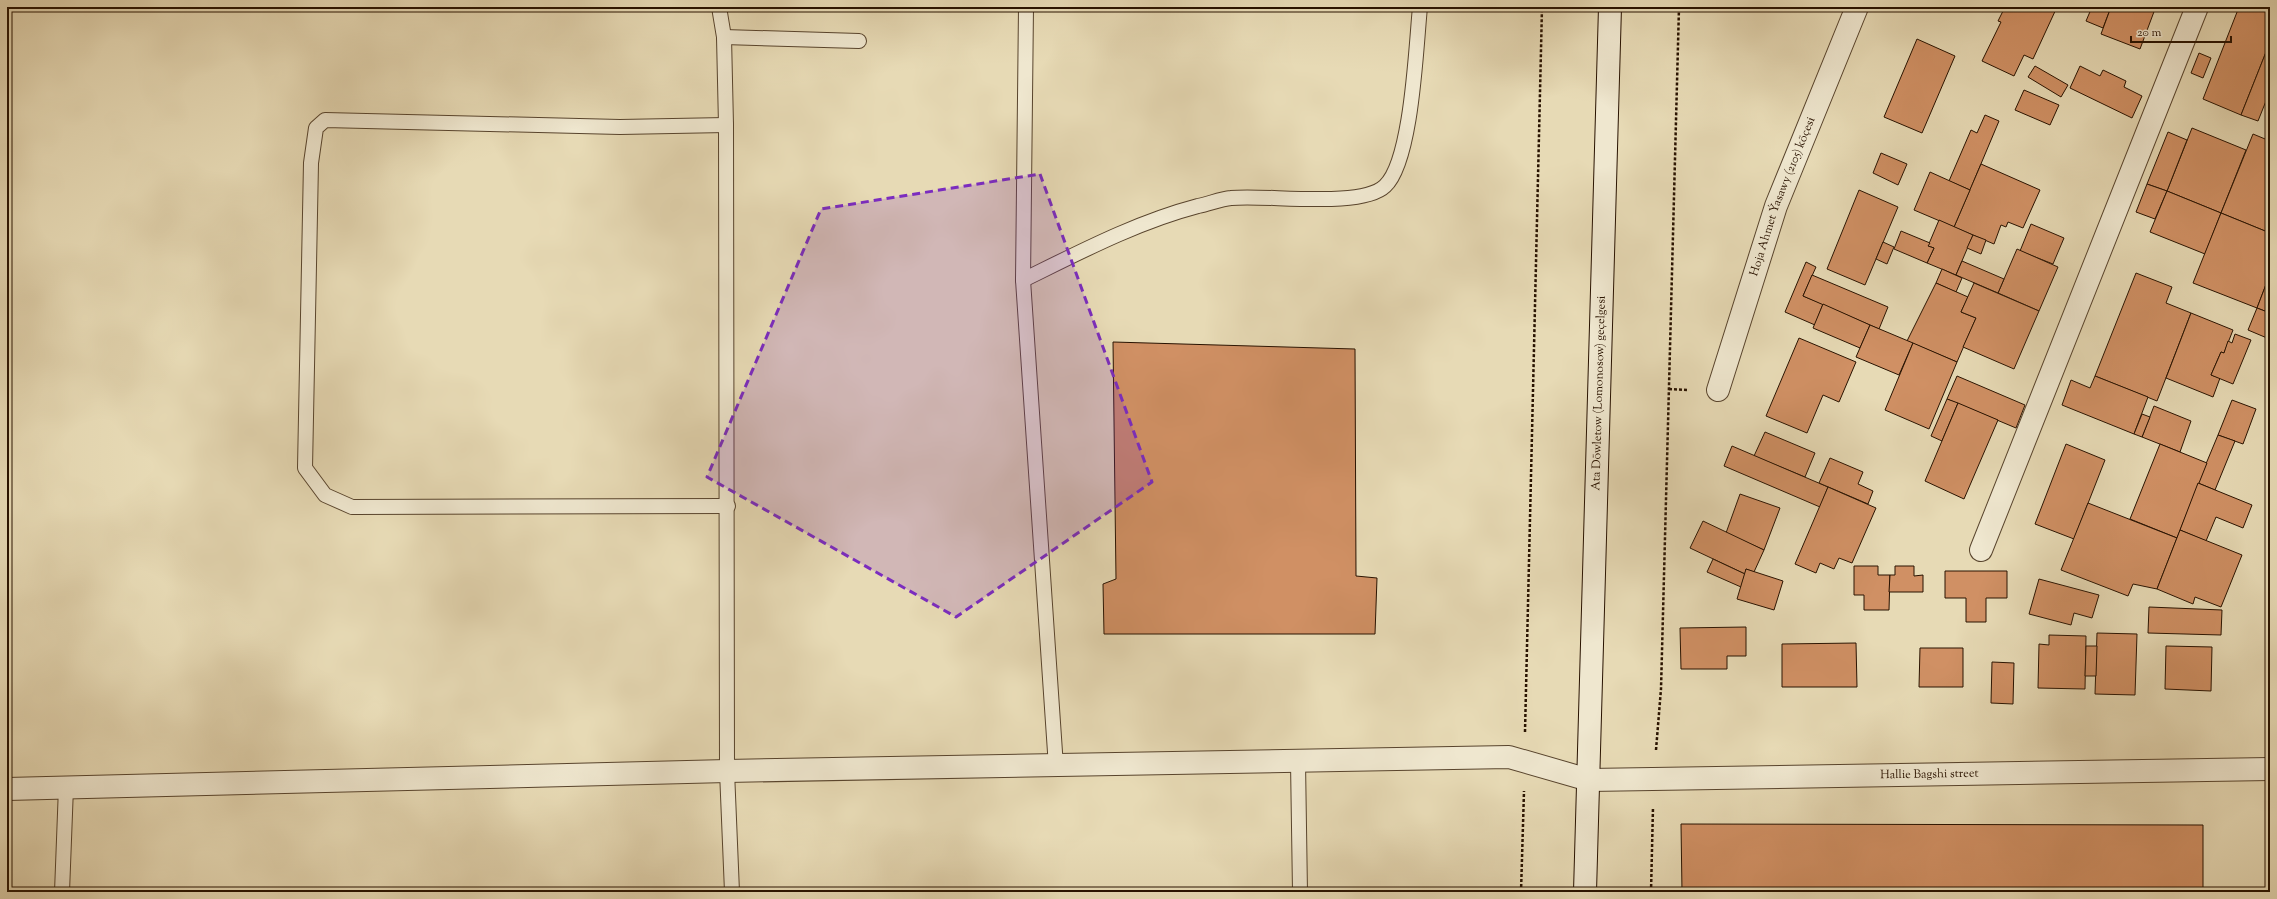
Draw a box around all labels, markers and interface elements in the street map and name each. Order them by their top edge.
scale bar [2131,18,2231,44]
text: 20 m [2137,24,2162,42]
street label: Hoja Ahmet Ýasawy (2105) köçesi [1745,114,1820,279]
street label: Ata Döwletow (Lomonosow) geçelgesi [1587,295,1611,491]
street label: Hallie Bagshi street [1880,765,1979,784]

